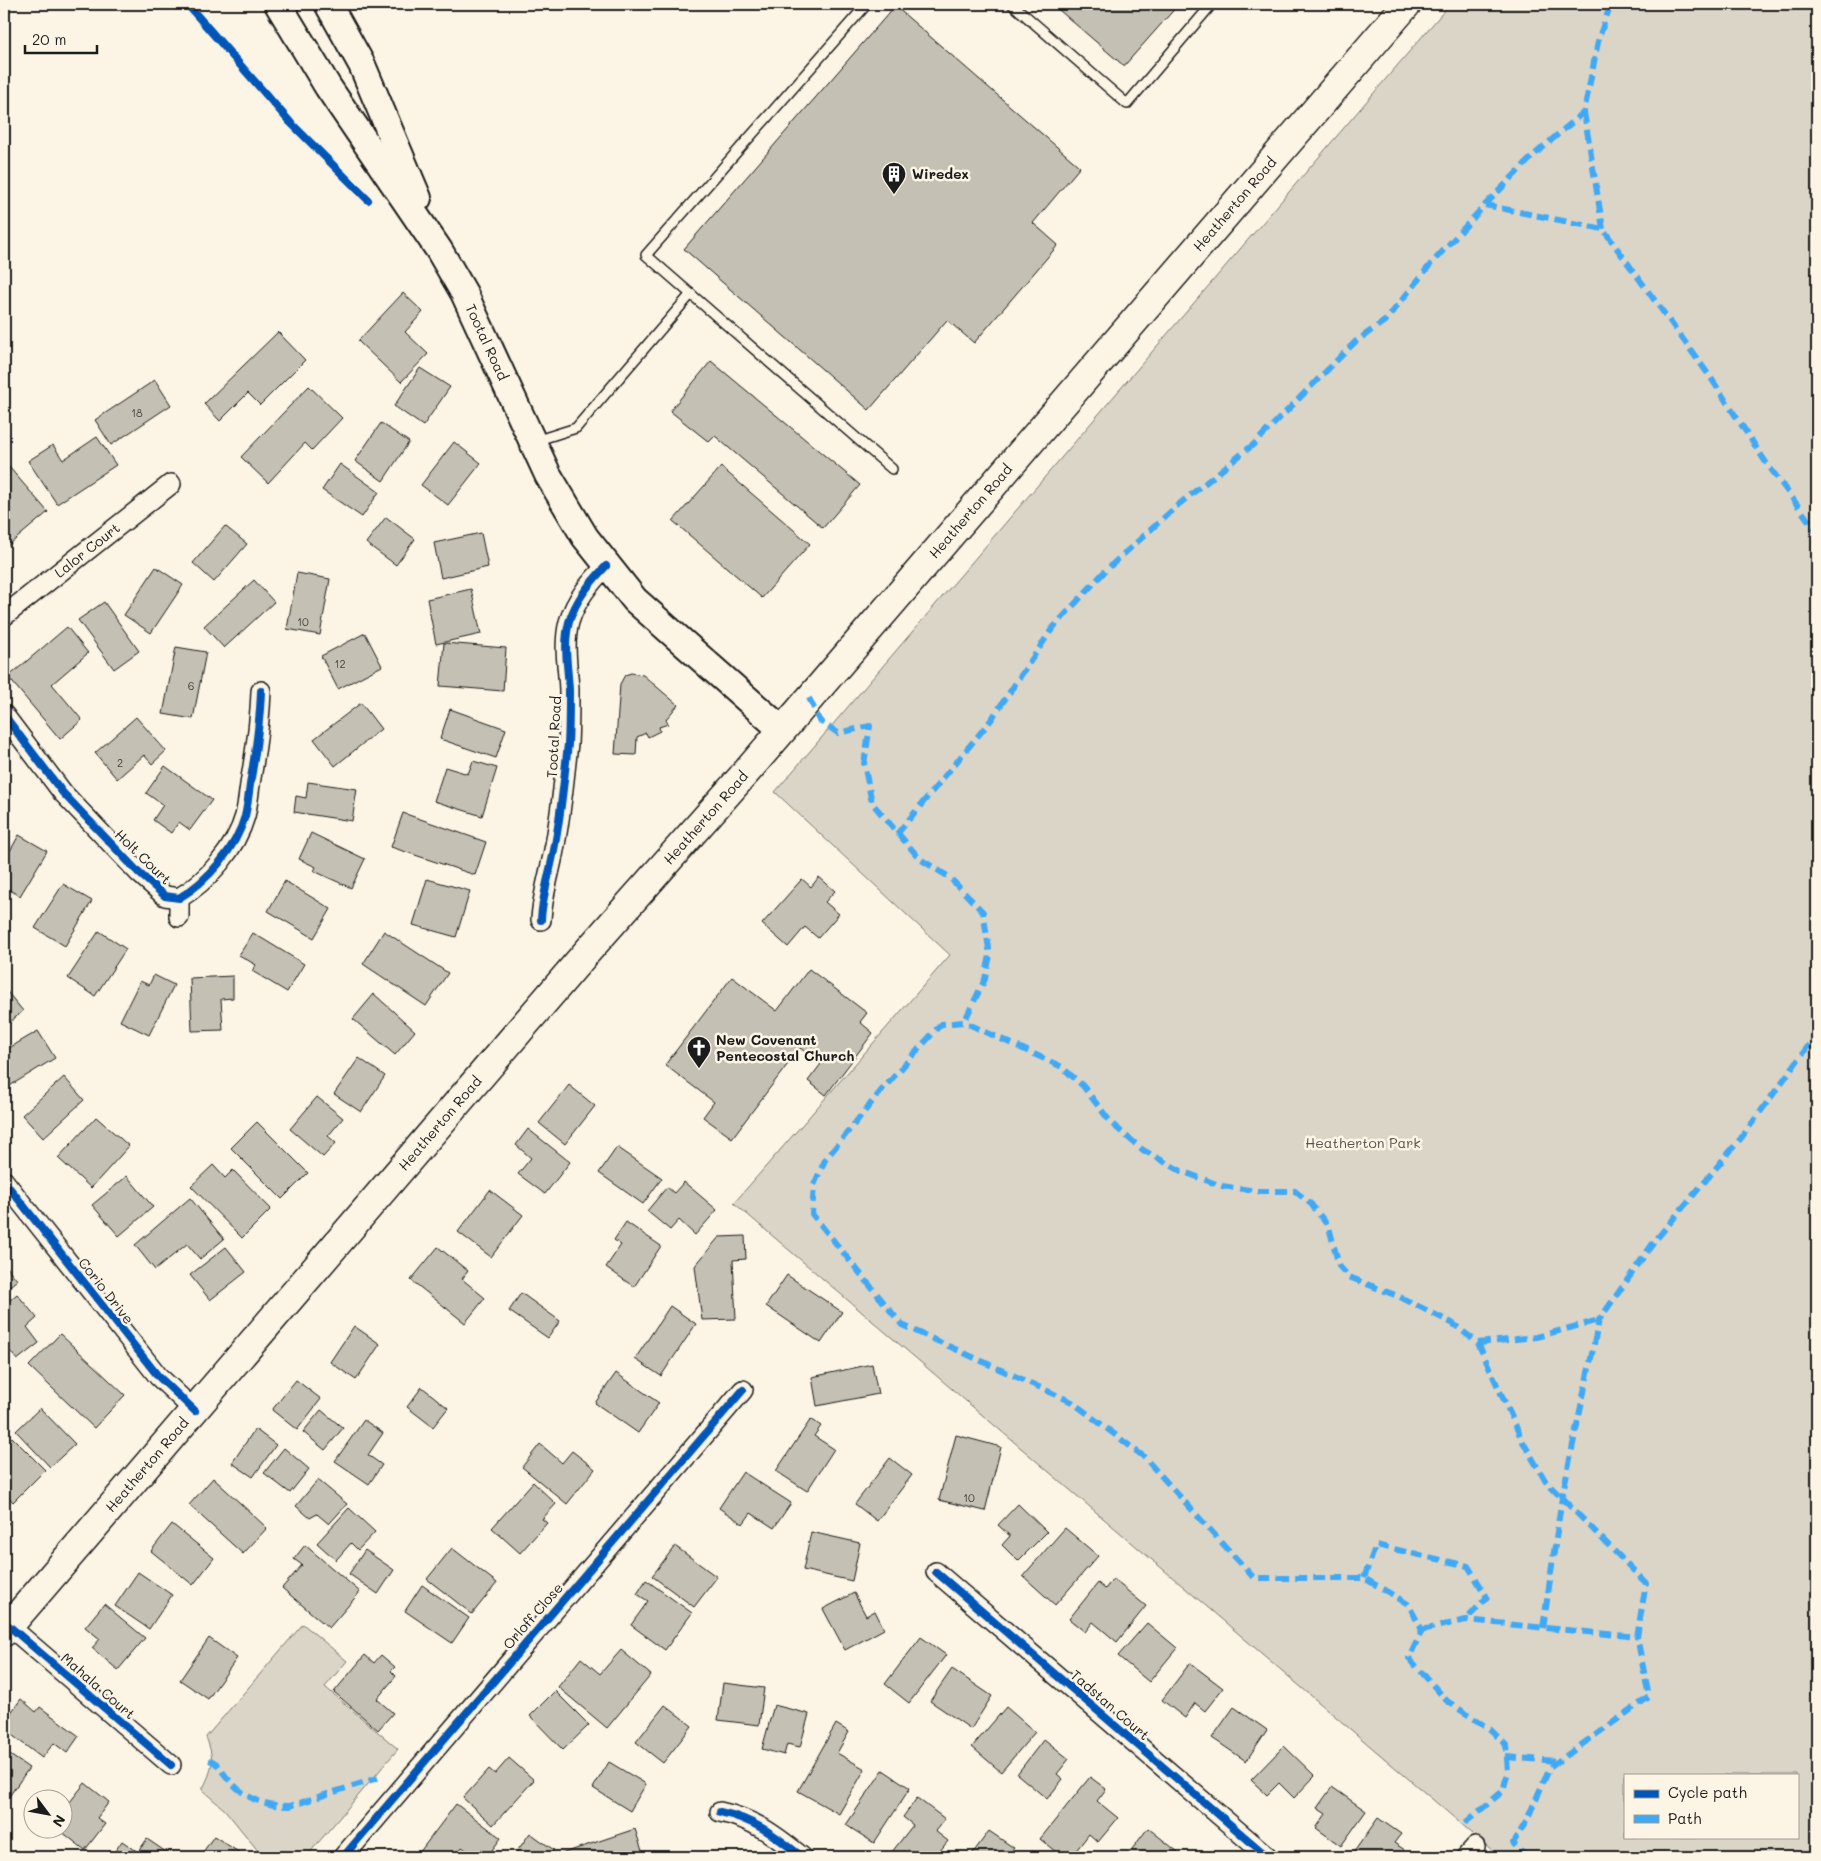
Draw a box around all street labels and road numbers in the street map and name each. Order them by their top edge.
street label: Heatherton Road [1188,153,1280,255]
street label: Tootal Road [461,301,513,383]
street label: Heatherton Road [924,460,1016,562]
street label: Lalor Court [50,518,124,582]
street label: Tootal Road [542,695,565,778]
street label: Heatherton Road [659,767,752,868]
street label: Holt Court [111,825,176,888]
street label: Heatherton Road [394,1072,486,1174]
street label: Corio Drive [74,1254,138,1328]
street label: Heatherton Road [101,1413,193,1516]
street label: Orloff Close [498,1578,567,1653]
street label: Mahala Court [57,1648,139,1723]
street label: Tadstan Court [1067,1665,1154,1744]

